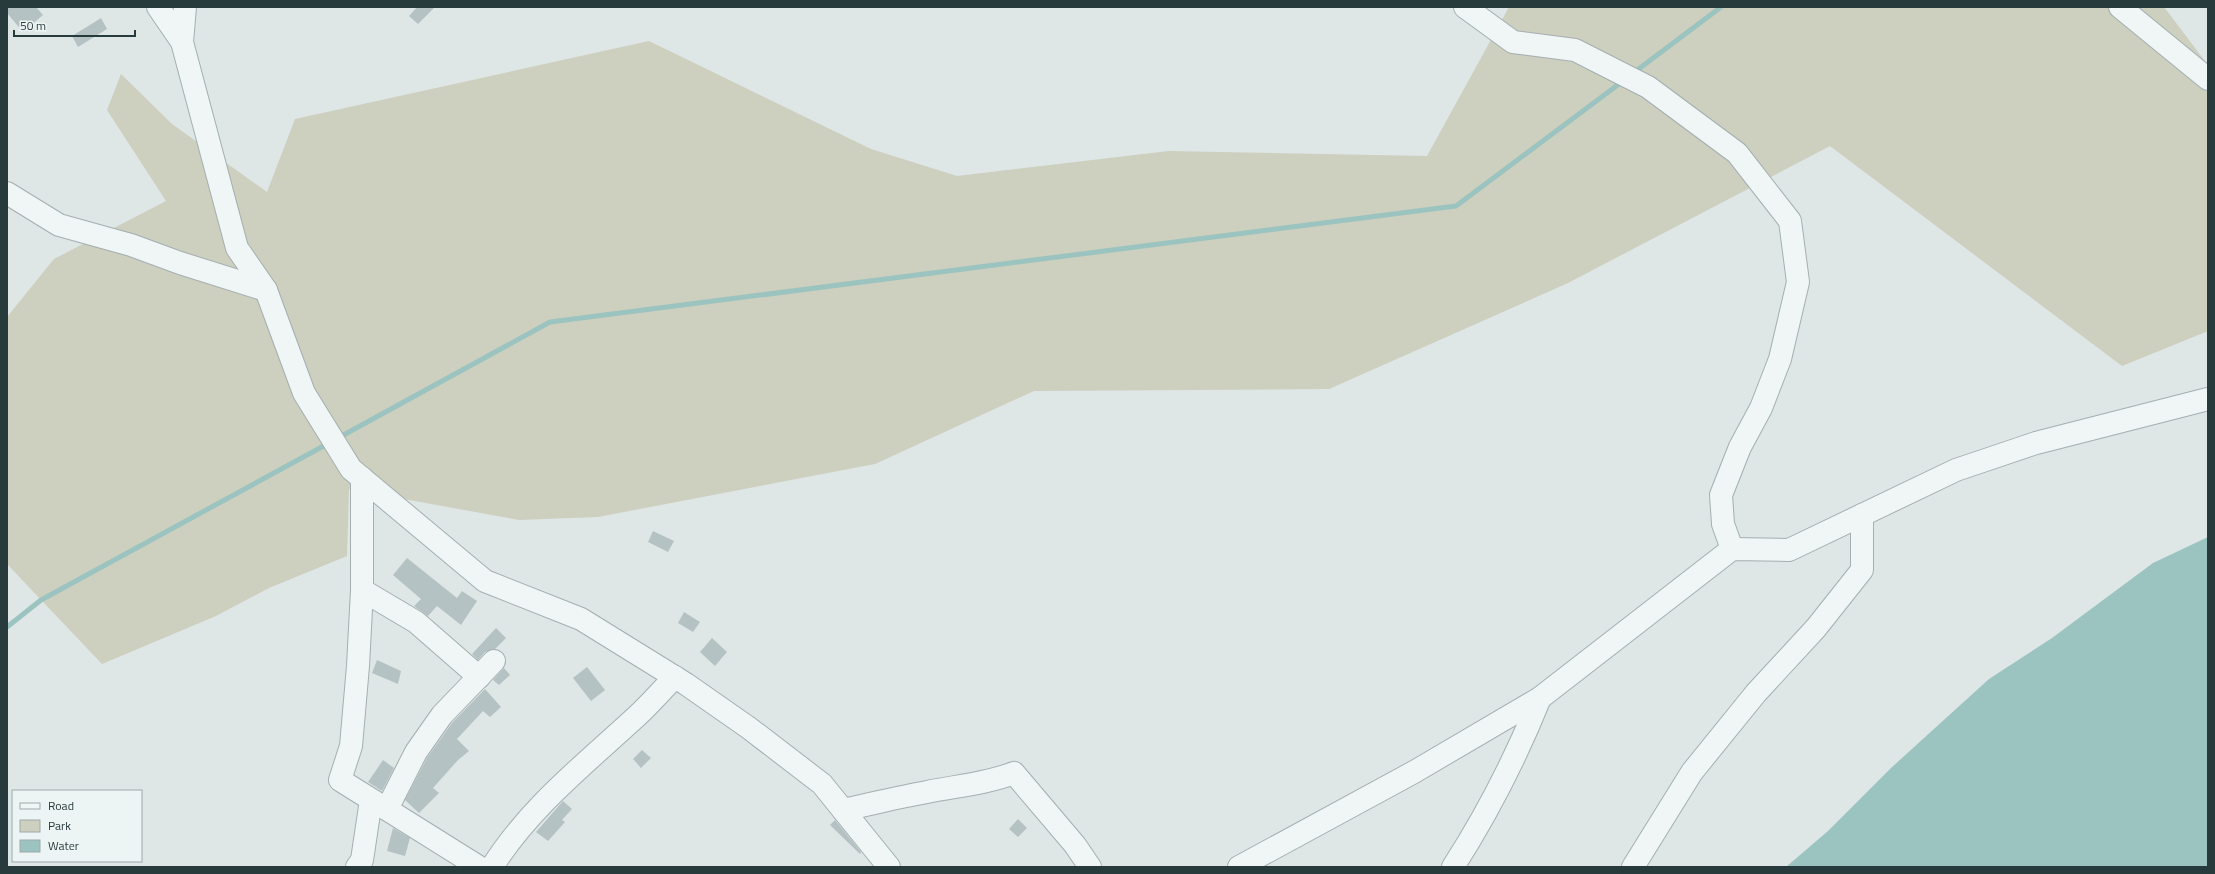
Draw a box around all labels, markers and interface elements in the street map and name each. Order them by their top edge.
scale bar [14,12,135,38]
text: 50 m [20,16,46,35]
legend [12,790,142,862]
text: Road [48,796,74,815]
text: Park [48,816,71,835]
text: Water [48,836,79,855]

